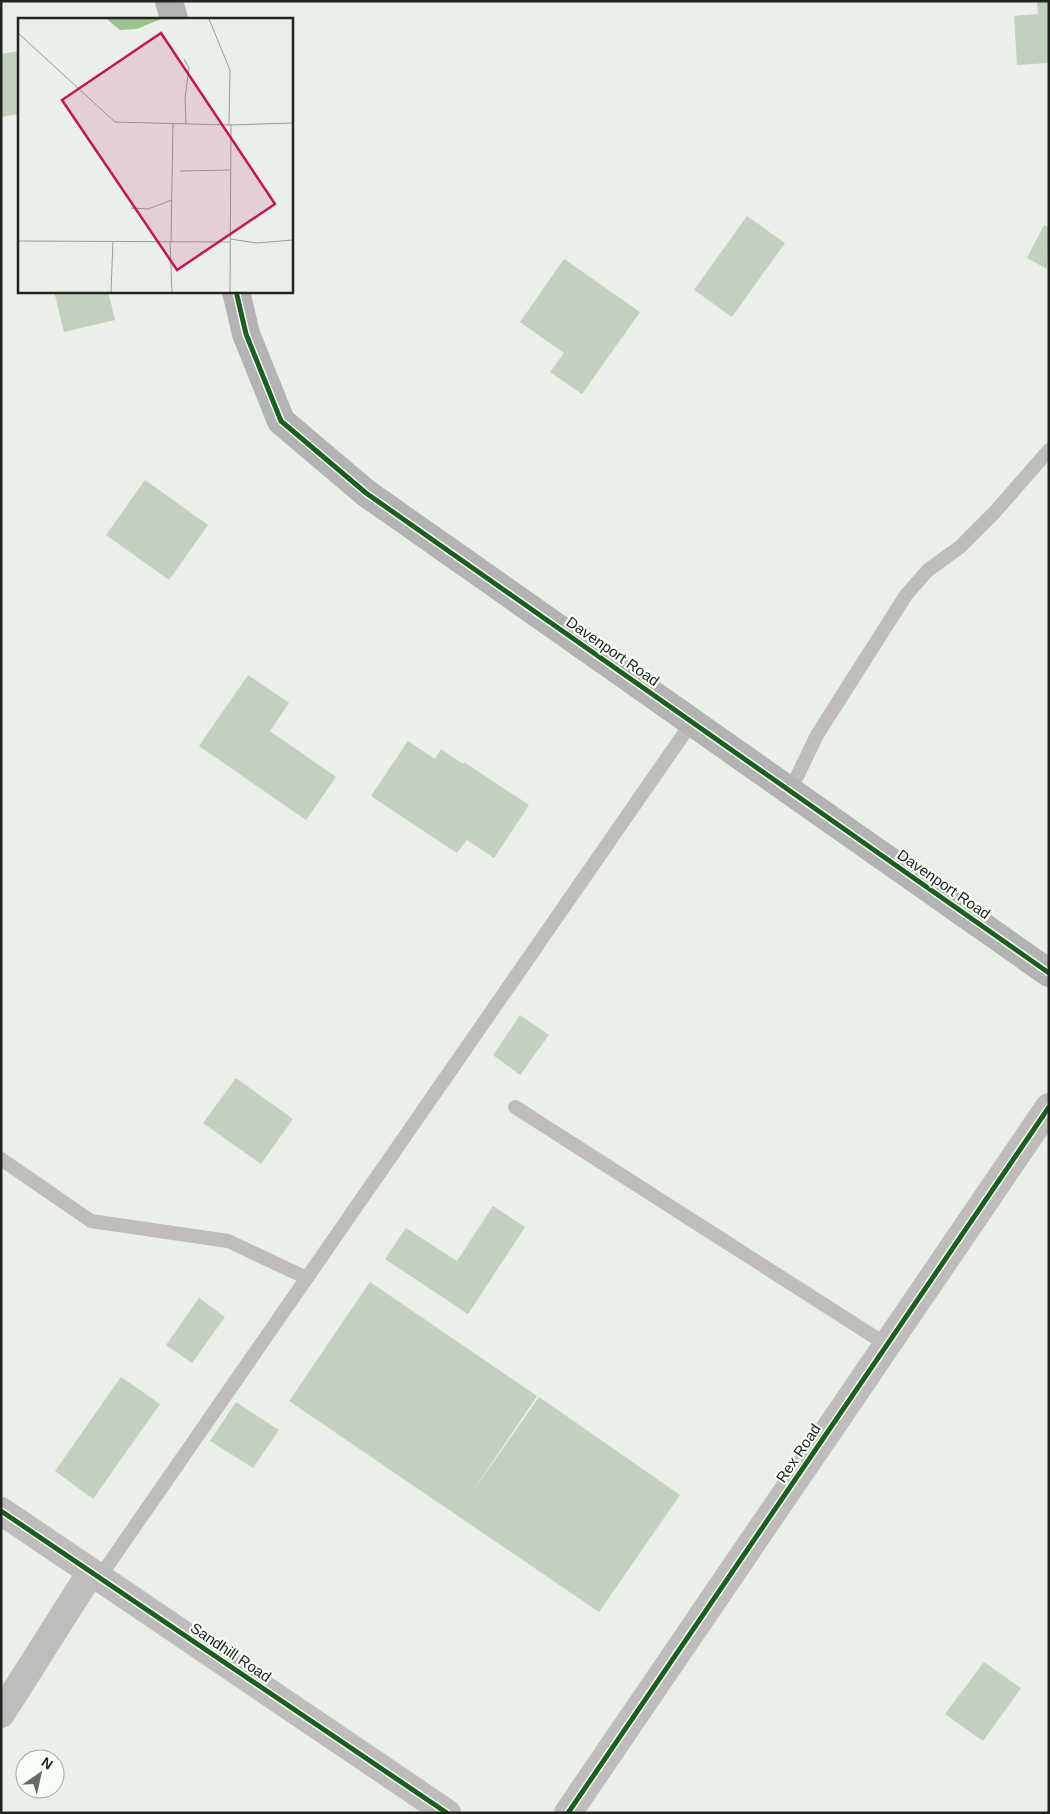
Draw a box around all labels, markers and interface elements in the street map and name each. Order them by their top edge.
inset map [18,18,292,292]
street label: Davenport Road [563,613,663,689]
street label: Davenport Road [894,846,994,922]
street label: Rex Road [772,1421,824,1485]
street label: Sandhill Road [188,1619,274,1685]
north arrow [15,1749,65,1799]
text: N [39,1754,56,1773]

